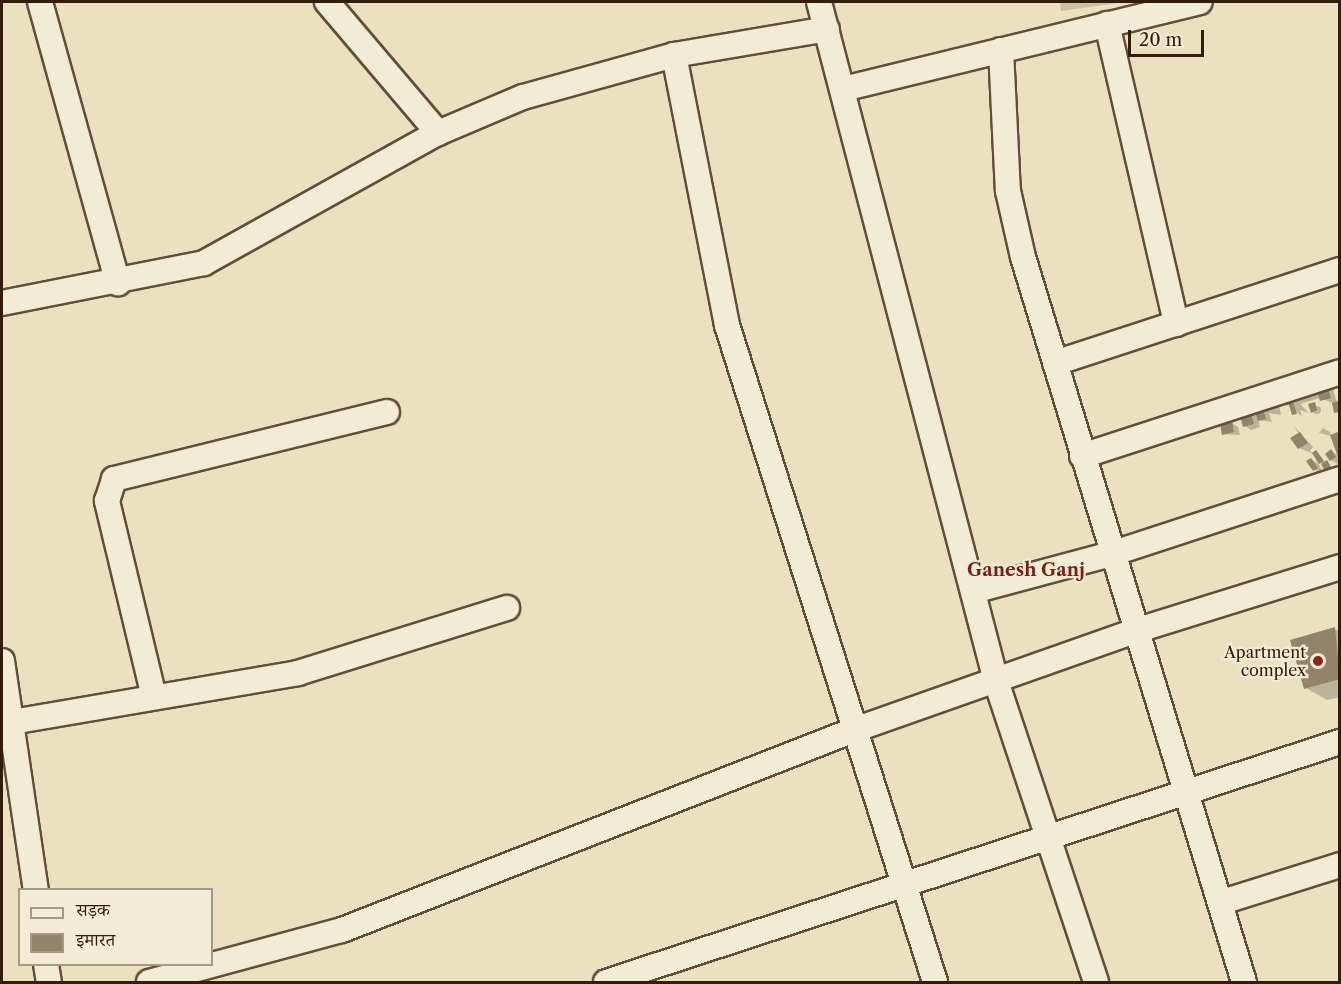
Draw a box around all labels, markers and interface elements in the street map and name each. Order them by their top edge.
scale bar [1131,18,1208,56]
text: 20 m [1139,29,1182,51]
district label: Ganesh Ganj [967,559,1085,581]
place label: Apartment complex [1224,642,1306,680]
marker: Apartment complex [1311,654,1325,668]
legend [18,888,213,966]
text: सड़क [76,899,110,921]
text: इमारत [76,929,115,951]

